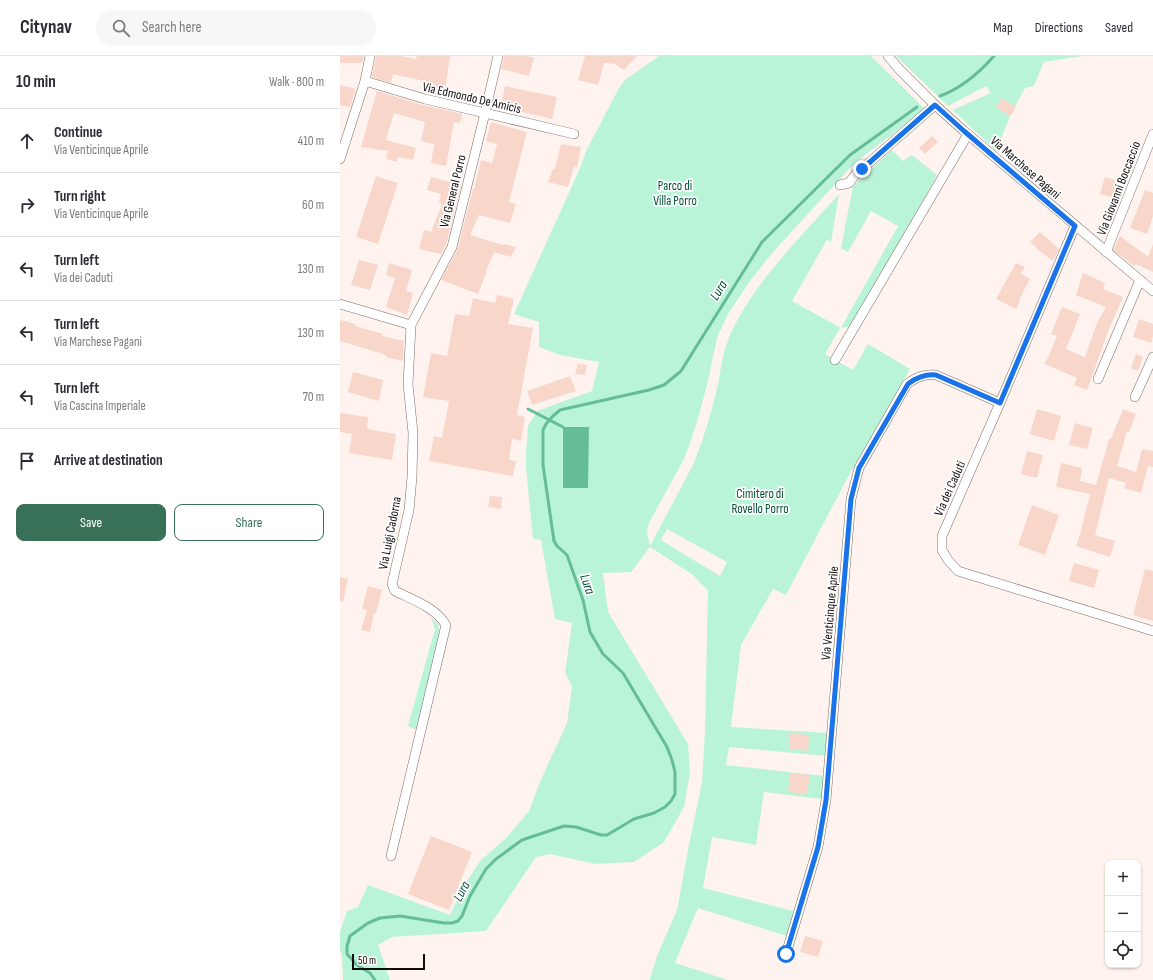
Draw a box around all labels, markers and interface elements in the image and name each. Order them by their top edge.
search box [96,10,376,46]
text: Citynav [20,16,72,39]
icon: search [110,17,132,39]
text: Search here [142,18,202,37]
text: Map [993,19,1013,36]
text: Directions [1035,19,1083,36]
text: Saved [1105,19,1133,36]
text: 10 min [16,72,56,92]
text: Walk · 800 m [269,74,324,90]
street label: Via Edmondo De Amicis [421,79,523,117]
text: Continue [54,123,103,142]
icon: ahead [16,130,38,152]
text: 410 m [298,133,324,149]
street label: Via Marchese Pagani [987,133,1064,203]
street label: Via Giovanni Boccaccio [1094,139,1144,238]
text: Via Venticinque Aprile [54,142,148,158]
street label: Via General Porro [436,153,470,229]
route end [853,160,871,178]
park label: Parco di Villa Porro [653,178,697,209]
text: Turn right [54,187,106,206]
icon: right [16,194,38,216]
text: 60 m [302,197,324,213]
text: Via Venticinque Aprile [54,206,148,222]
text: Turn left [54,251,99,270]
icon: left [16,258,38,280]
text: 130 m [298,261,324,277]
text: Via dei Caduti [54,270,113,286]
water label: Lura [706,277,731,303]
text: Turn left [54,315,99,334]
icon: left [16,322,38,344]
text: 130 m [298,325,324,341]
text: Via Marchese Pagani [54,334,142,350]
text: Turn left [54,379,99,398]
icon: left [16,386,38,408]
text: 70 m [303,389,324,405]
text: Via Cascina Imperiale [54,398,146,414]
icon: arrive [16,450,38,472]
text: Arrive at destination [54,451,163,470]
street label: Via dei Caduti [931,458,969,519]
park label: Cimitero di Rovello Porro [731,486,789,517]
street label: Via Luigi Cadorna [375,495,405,571]
button: Save [16,504,166,541]
button: Share [174,504,324,541]
street label: Via Venticinque Aprile [818,565,842,661]
water label: Lura [576,572,599,597]
map controls [1105,860,1141,968]
button: + [1105,860,1141,896]
water label: Lura [449,878,474,904]
button: − [1105,896,1141,932]
button: locate [1105,932,1141,968]
route start [777,945,795,963]
scale bar [352,952,425,971]
text: 50 m [358,954,376,967]

